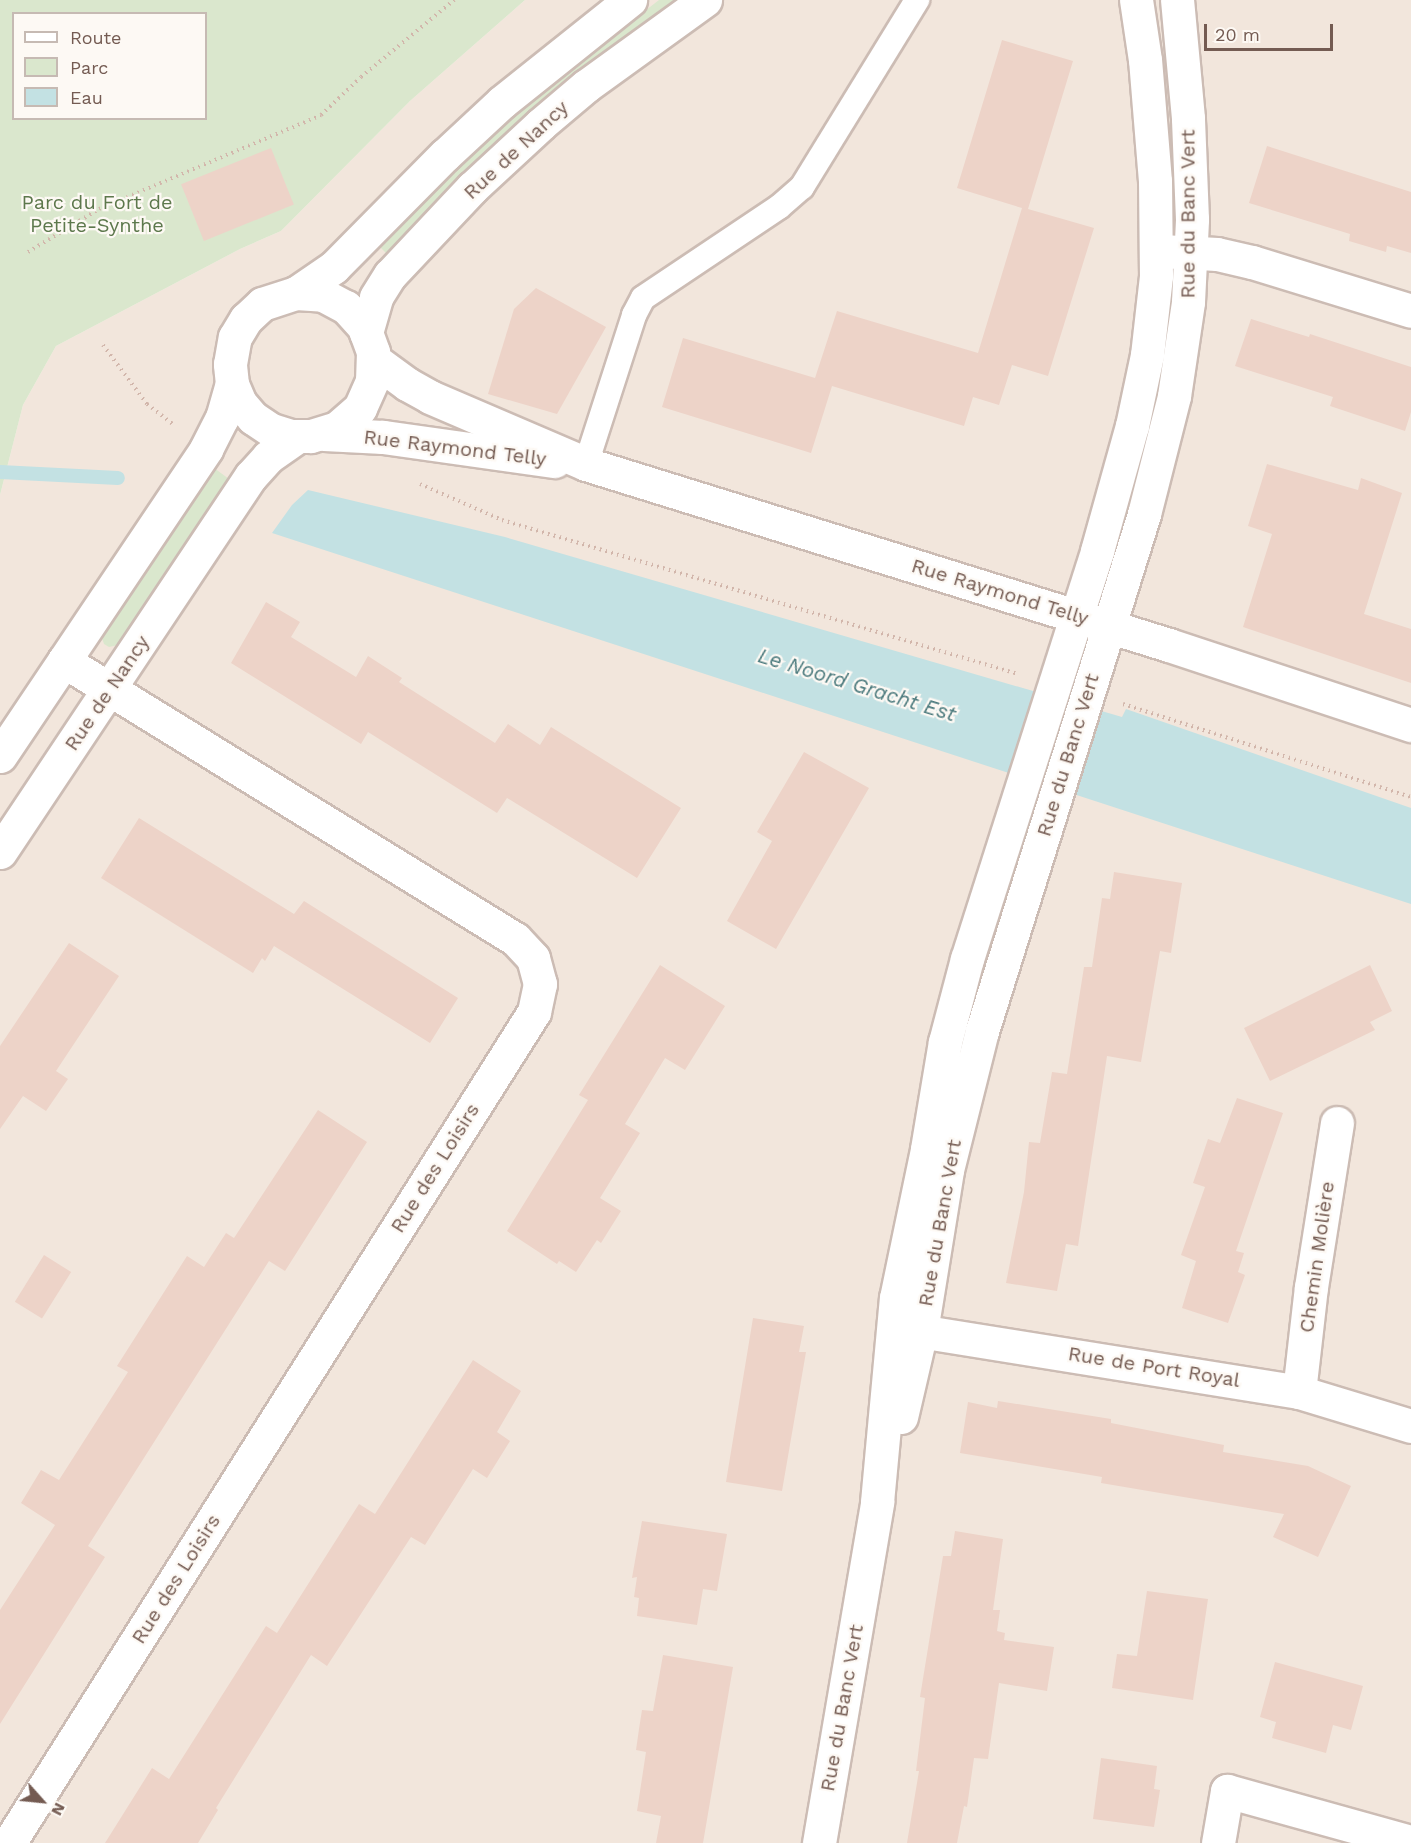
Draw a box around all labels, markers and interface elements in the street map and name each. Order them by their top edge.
legend [12,12,207,120]
scale bar [1207,12,1336,50]
text: 20 m [1215,24,1260,45]
text: Route [70,27,122,48]
text: Parc [70,57,108,78]
text: Eau [70,87,103,108]
street label: Rue de Nancy [459,96,573,204]
street label: Rue du Banc Vert [1176,129,1200,299]
park label: Parc du Fort de Petite-Synthe [21,191,173,238]
street label: Rue Raymond Telly [362,425,548,471]
street label: Rue Raymond Telly [908,554,1092,630]
street label: Rue de Nancy [60,631,154,755]
water label: Le Noord Gracht Est [755,643,959,727]
street label: Rue du Banc Vert [1032,670,1104,840]
street label: Rue des Loisirs [386,1099,484,1237]
street label: Rue du Banc Vert [913,1137,967,1309]
street label: Chemin Molière [1295,1180,1339,1334]
street label: Rue de Port Royal [1066,1342,1242,1392]
street label: Rue des Loisirs [127,1510,225,1648]
street label: Rue du Banc Vert [815,1622,869,1794]
north arrow [12,1771,72,1831]
text: N [47,1800,70,1819]

